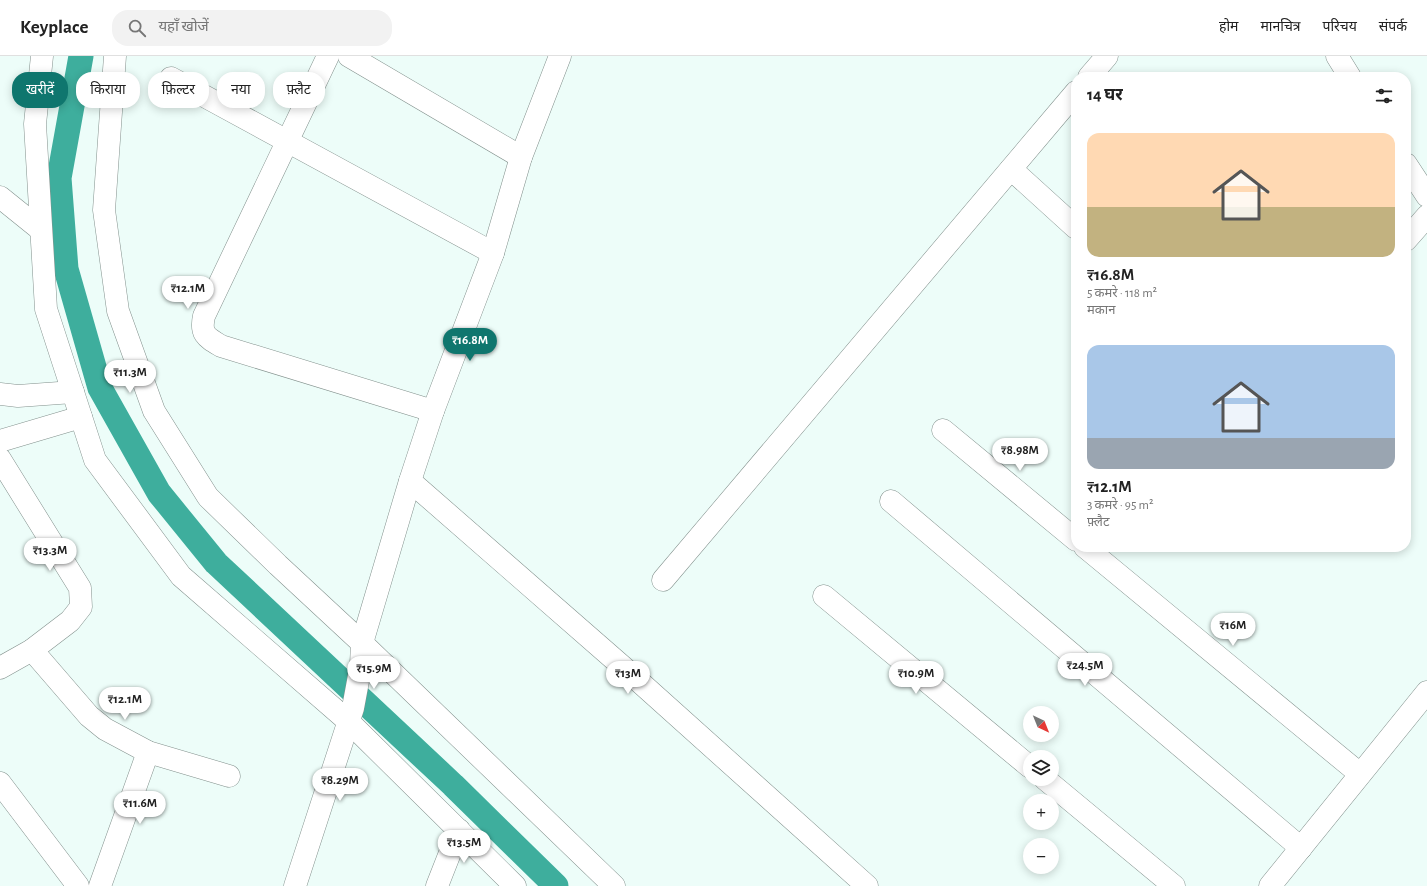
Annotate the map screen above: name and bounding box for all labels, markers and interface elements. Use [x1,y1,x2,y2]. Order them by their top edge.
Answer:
search box [112,10,392,46]
icon: search [126,17,148,39]
text: Keyplace [20,18,88,37]
text: यहाँ खोजें [158,19,209,34]
text: होम [1219,20,1238,34]
text: मानचित्र [1260,20,1301,34]
text: परिचय [1323,20,1357,34]
text: संपर्क [1379,20,1407,34]
chip: खरीदें [12,72,68,108]
chip: किराया [76,72,140,108]
chip: फ़िल्टर [148,72,209,108]
chip: नया [217,72,265,108]
chip: फ़्लैट [273,72,325,108]
icon: filters [1373,85,1395,107]
text: 14 घर [1087,86,1123,103]
icon: home [1205,159,1277,231]
text: ₹16.8M [1087,266,1134,283]
pin: ₹12.1M [155,276,221,310]
text: ₹12.1M [171,282,205,295]
text: 5 कमरे · 118 m² [1087,287,1157,300]
text: मकान [1087,304,1115,317]
pin: ₹16.8M [437,328,503,362]
text: ₹16.8M [452,334,488,347]
pin: ₹11.3M [97,360,163,394]
text: ₹11.3M [113,366,147,379]
icon: home [1205,371,1277,443]
pin: ₹8.98M [987,438,1053,472]
text: ₹8.98M [1001,444,1039,457]
text: ₹12.1M [1087,478,1132,495]
text: 3 कमरे · 95 m² [1087,499,1153,512]
text: फ़्लैट [1087,516,1110,529]
pin: ₹13.3M [17,538,83,572]
text: ₹13.3M [33,544,67,557]
pin: ₹16M [1209,613,1257,647]
text: ₹16M [1220,619,1246,632]
pin: ₹24.5M [1052,653,1118,687]
pin: ₹15.9M [341,656,407,690]
text: ₹24.5M [1066,659,1104,672]
pin: ₹13M [604,661,652,695]
pin: ₹10.9M [883,661,949,695]
text: ₹15.9M [356,662,392,675]
text: ₹13M [615,667,641,680]
text: ₹10.9M [898,667,934,680]
pin: ₹12.1M [92,687,158,721]
text: ₹12.1M [108,693,142,706]
north arrow [1023,706,1059,742]
map controls [1023,706,1059,874]
button: layers [1023,750,1059,786]
pin: ₹8.29M [307,768,373,802]
text: ₹8.29M [321,774,359,787]
pin: ₹11.6M [107,791,173,825]
button: + [1023,794,1059,830]
text: ₹11.6M [123,797,157,810]
pin: ₹13.5M [431,830,497,864]
text: ₹13.5M [447,836,481,849]
button: − [1023,838,1059,874]

